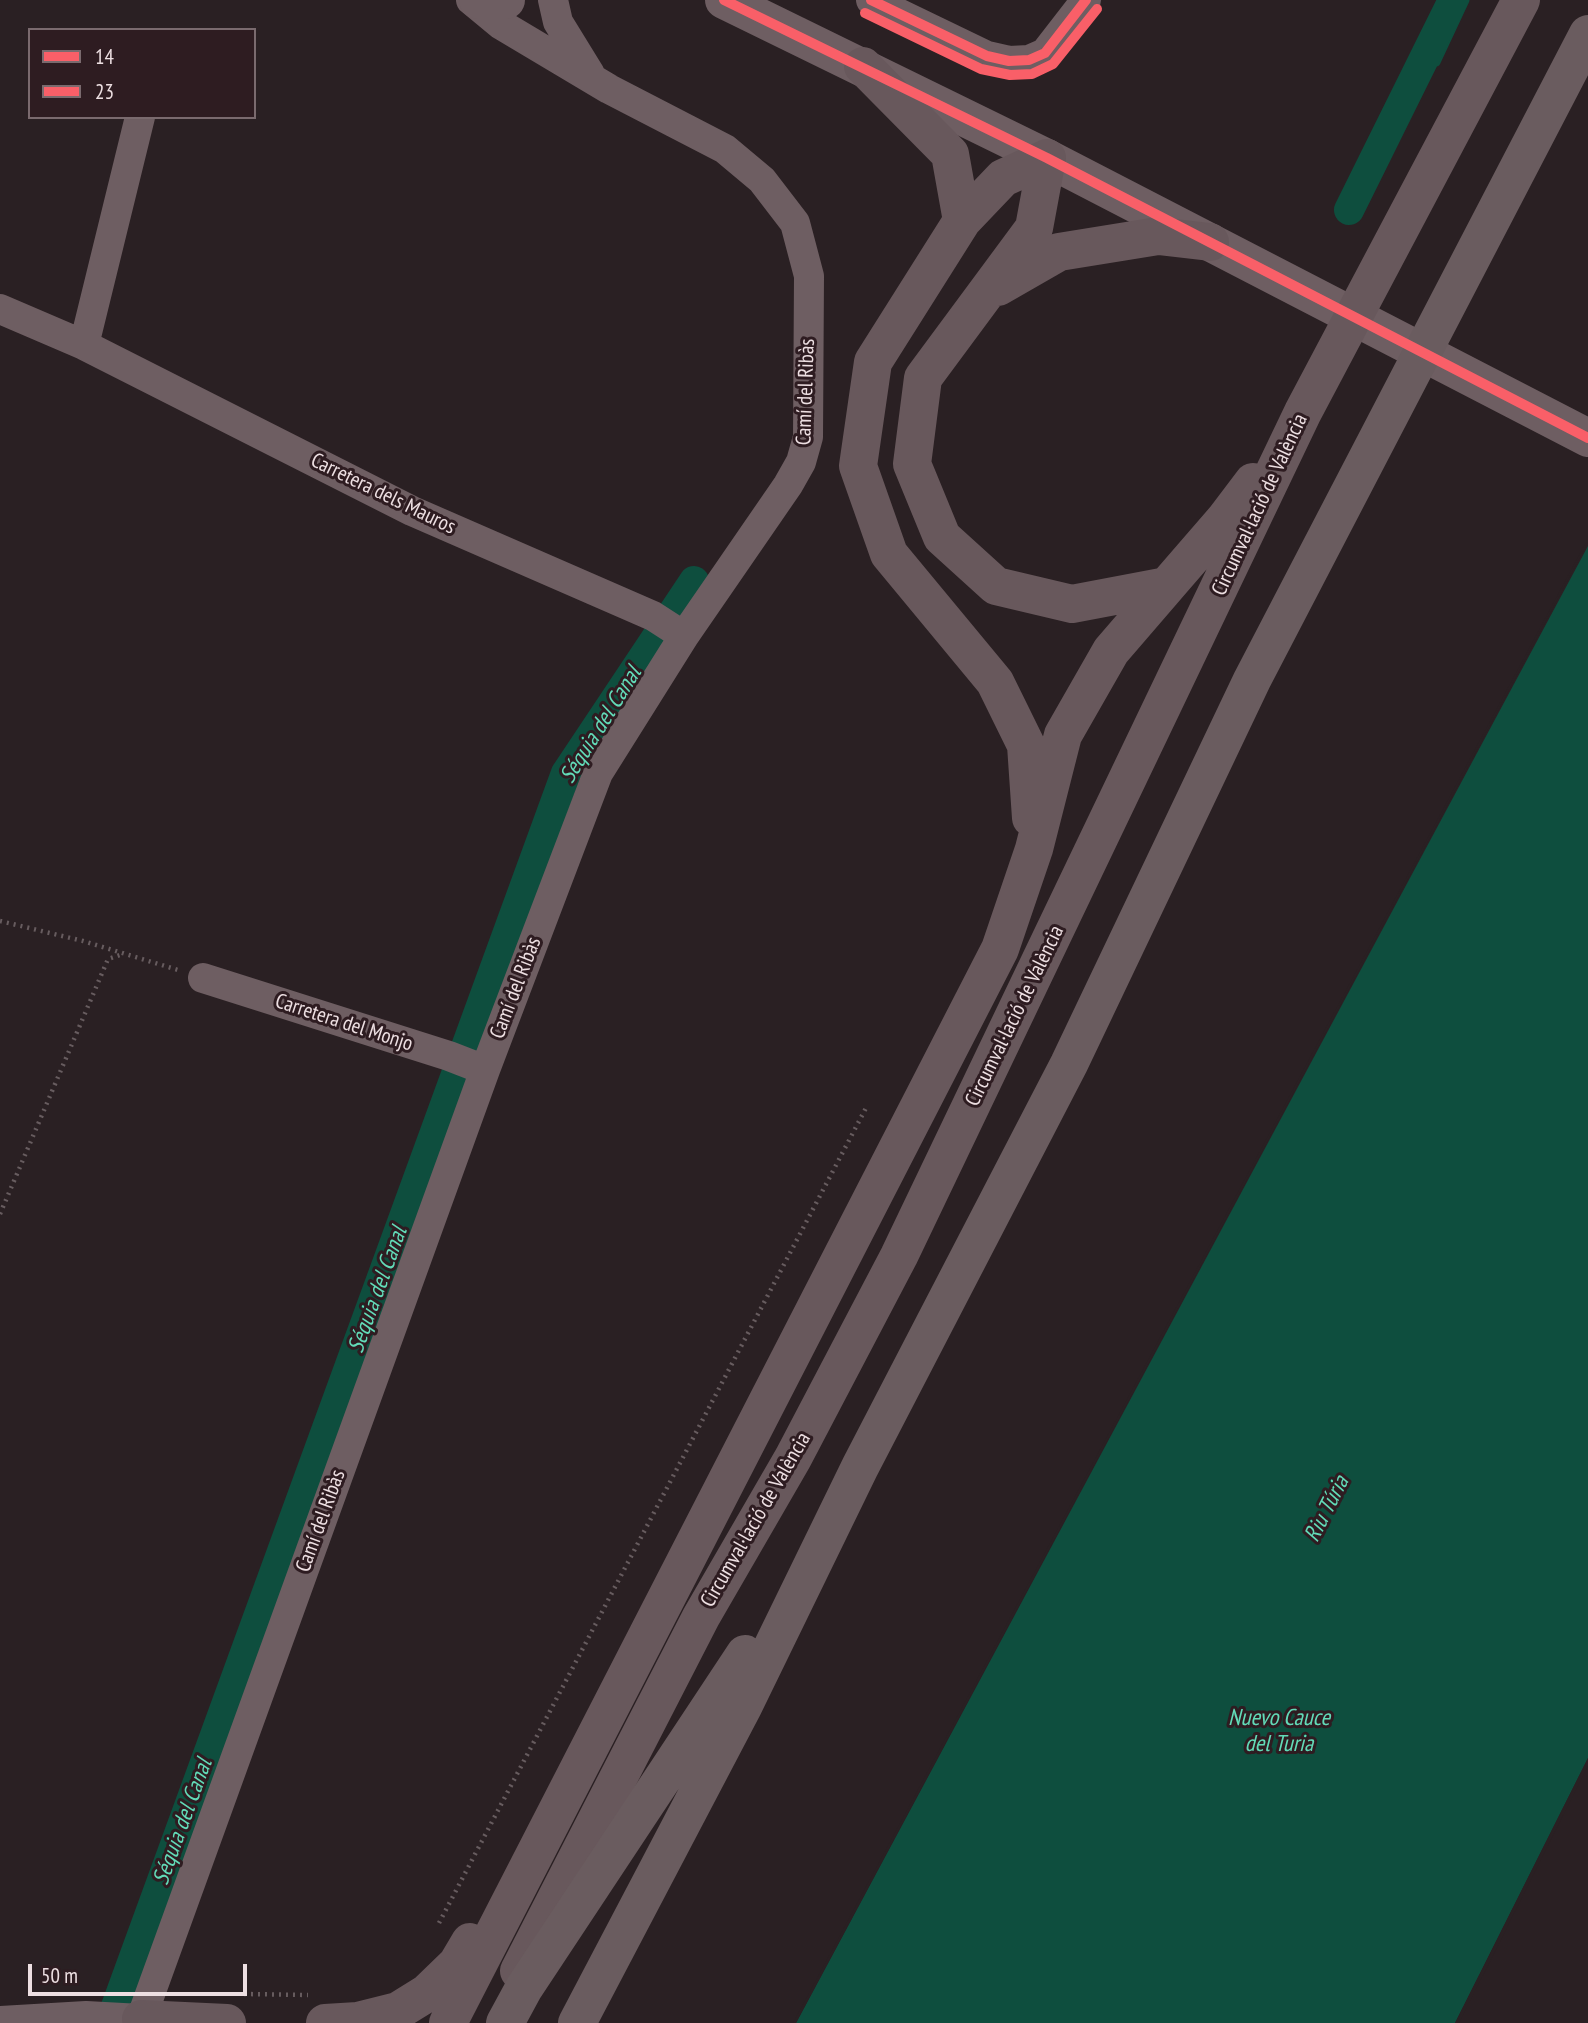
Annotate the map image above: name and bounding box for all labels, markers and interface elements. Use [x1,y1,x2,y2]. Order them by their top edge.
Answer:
legend [28,28,256,119]
text: 14 [95,43,114,70]
text: 23 [95,78,114,105]
street label: Camí del Ribàs [792,338,820,446]
street label: Circumval·lació de València [1207,410,1313,600]
street label: Carretera dels Mauros [307,448,459,540]
water label: Séquia del Canal [554,662,648,788]
street label: Circumval·lació de València [960,922,1070,1110]
street label: Camí del Ribàs [485,934,547,1042]
street label: Carretera del Monjo [272,989,416,1057]
water label: Séquia del Canal [342,1223,414,1357]
street label: Circumval·lació de València [696,1428,816,1612]
street label: Camí del Ribàs [291,1467,351,1575]
water label: Riu Túria [1299,1471,1355,1547]
water label: Nuevo Cauce del Turia [1228,1704,1330,1758]
water label: Séquia del Canal [147,1755,219,1889]
scale bar [32,1950,250,1994]
text: 50 m [41,1962,78,1989]

